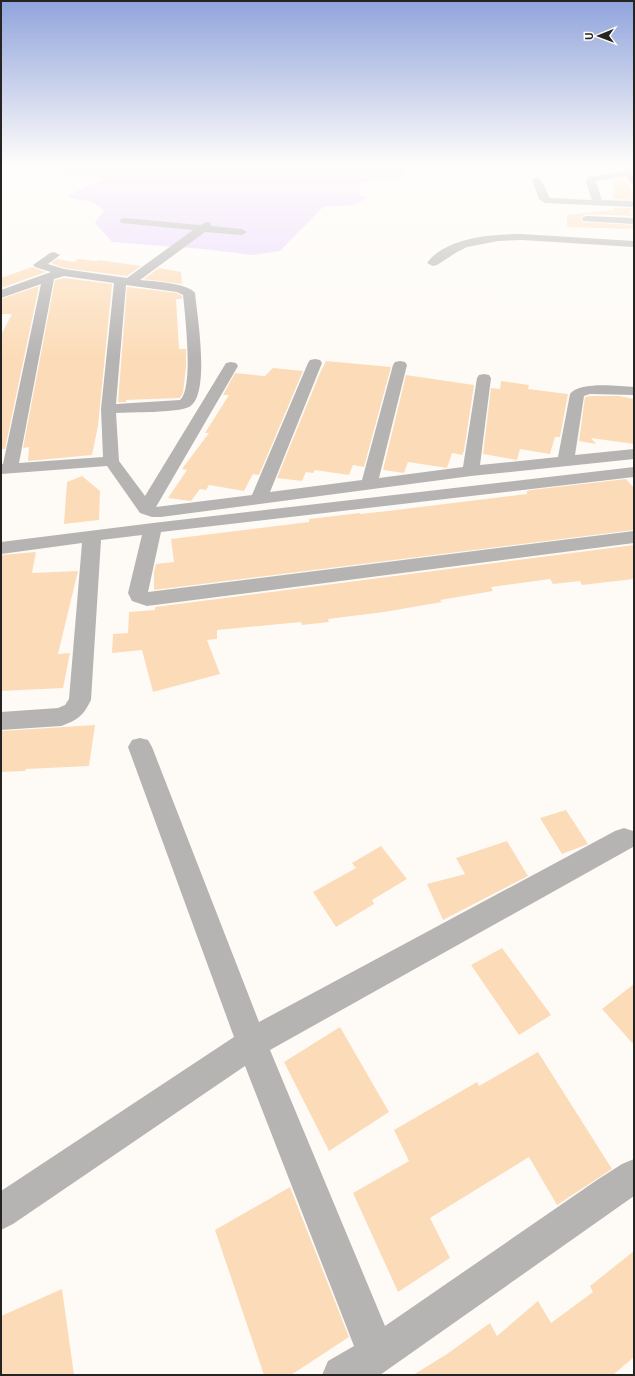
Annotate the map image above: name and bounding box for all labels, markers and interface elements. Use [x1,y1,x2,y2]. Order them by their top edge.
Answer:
north arrow [579,16,619,56]
text: U [583,32,596,40]

